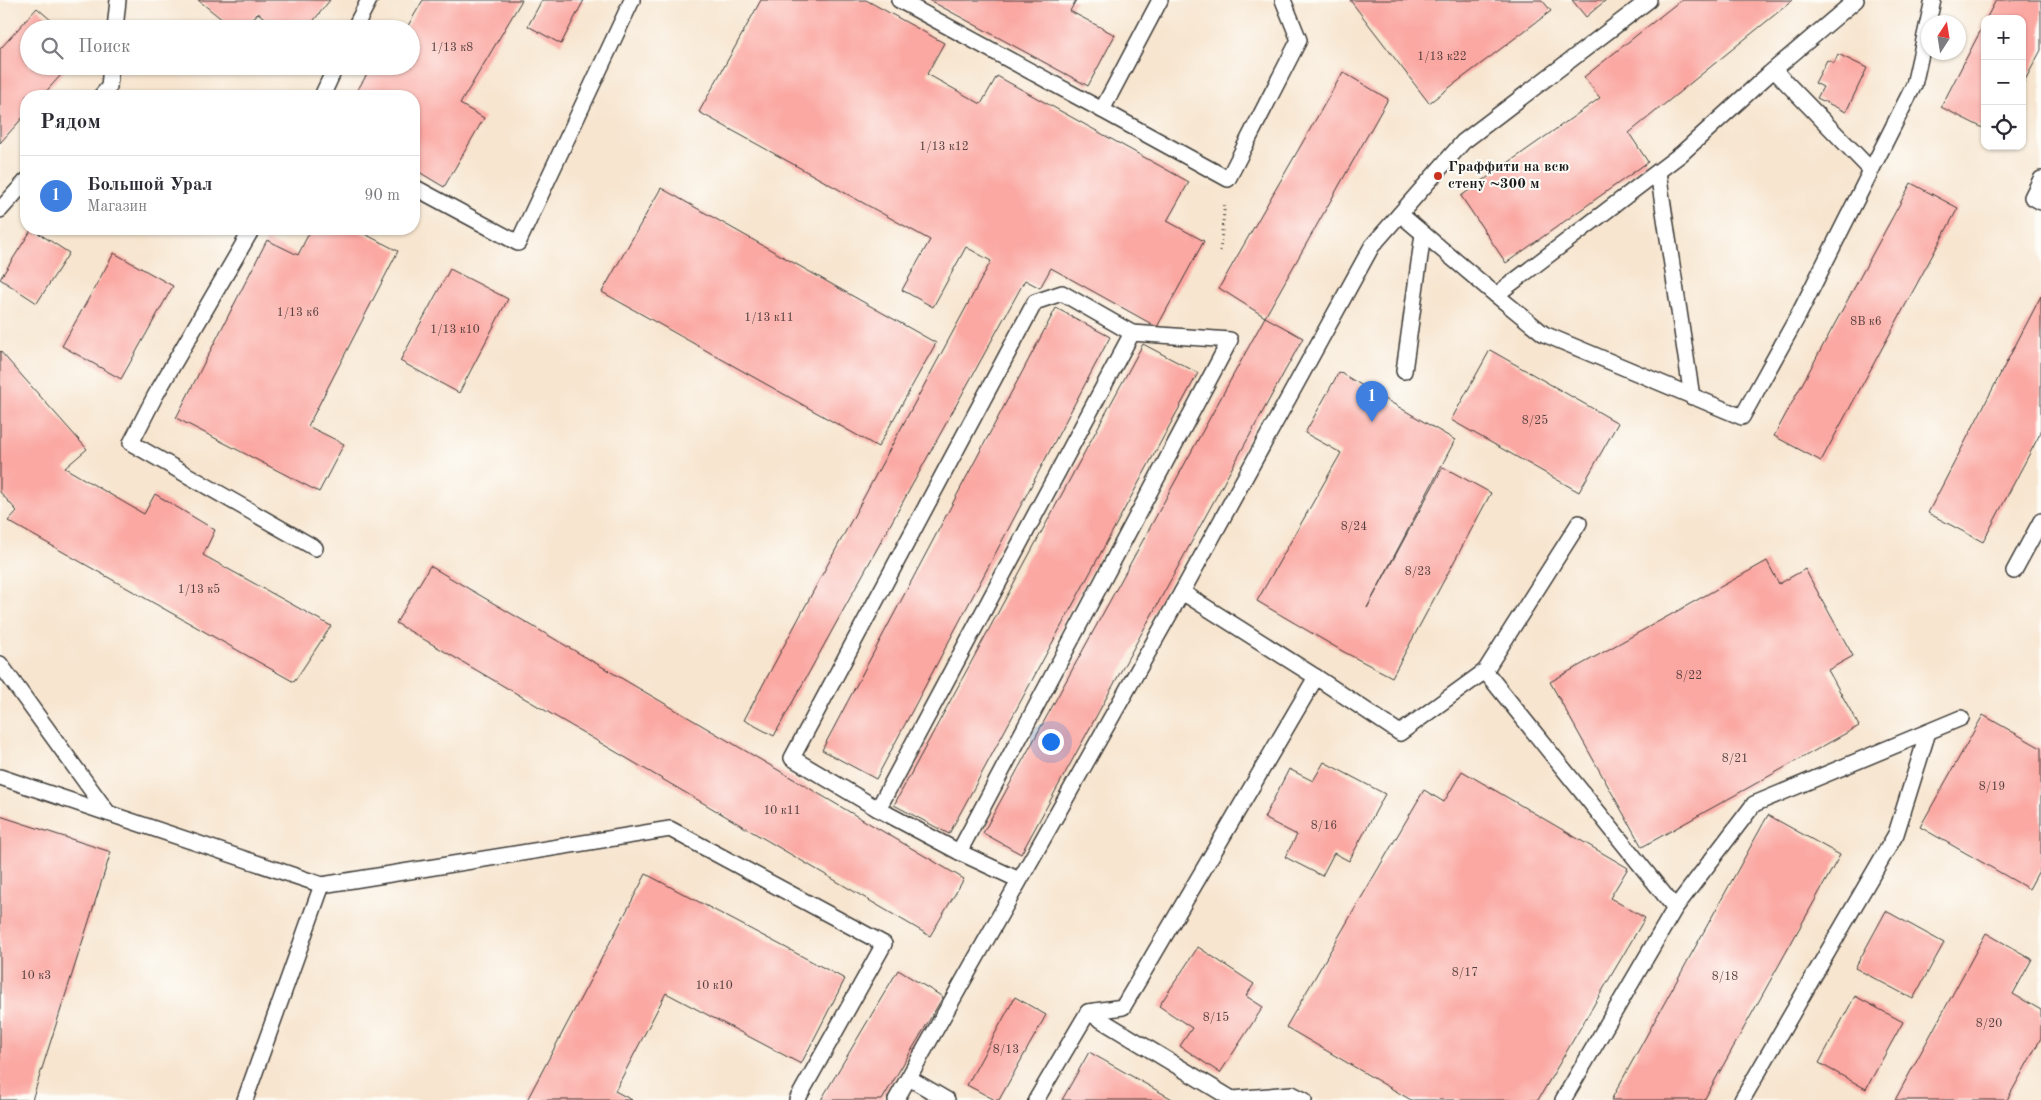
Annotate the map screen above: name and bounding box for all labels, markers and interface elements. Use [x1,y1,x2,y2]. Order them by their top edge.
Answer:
north arrow [1921,15,1966,60]
map controls [1981,15,2026,150]
button: + [1981,15,2026,60]
search box [20,20,420,75]
icon: search [38,34,66,62]
text: Поиск [78,38,130,57]
house number: 1/13 к8 [431,42,473,54]
house number: 1/13 к22 [1417,51,1467,63]
button: − [1981,60,2026,105]
button: locate [1981,105,2026,150]
text: Рядом [40,112,101,133]
house number: 1/13 к12 [919,141,969,153]
place label: Граффити на всю стену ~300 м [1448,160,1569,192]
marker: Граффити на всю стену ~300 м [1432,170,1444,182]
text: Большой Урал [87,176,213,195]
text: 1 [51,188,61,204]
text: 90 m [364,188,400,204]
text: Магазин [87,199,147,215]
house number: 1/13 к6 [277,307,319,319]
house number: 1/13 к11 [744,312,794,324]
house number: 8В к6 [1850,316,1882,328]
house number: 1/13 к10 [430,324,480,336]
pin: 1 [1356,381,1388,422]
house number: 8/25 [1522,414,1548,427]
house number: 8/24 [1341,521,1367,533]
house number: 8/23 [1405,566,1431,578]
house number: 1/13 к5 [178,583,220,596]
house number: 8/22 [1676,670,1702,682]
your location [1038,729,1064,755]
house number: 8/21 [1722,753,1748,765]
house number: 8/19 [1979,781,2005,793]
house number: 10 к11 [763,805,801,817]
house number: 8/16 [1311,820,1337,832]
house number: 8/17 [1452,967,1478,979]
house number: 10 к3 [21,970,51,982]
house number: 8/18 [1712,971,1738,983]
house number: 10 к10 [695,980,733,992]
house number: 8/15 [1203,1011,1229,1024]
house number: 8/20 [1976,1018,2002,1030]
house number: 8/13 [993,1044,1019,1056]

